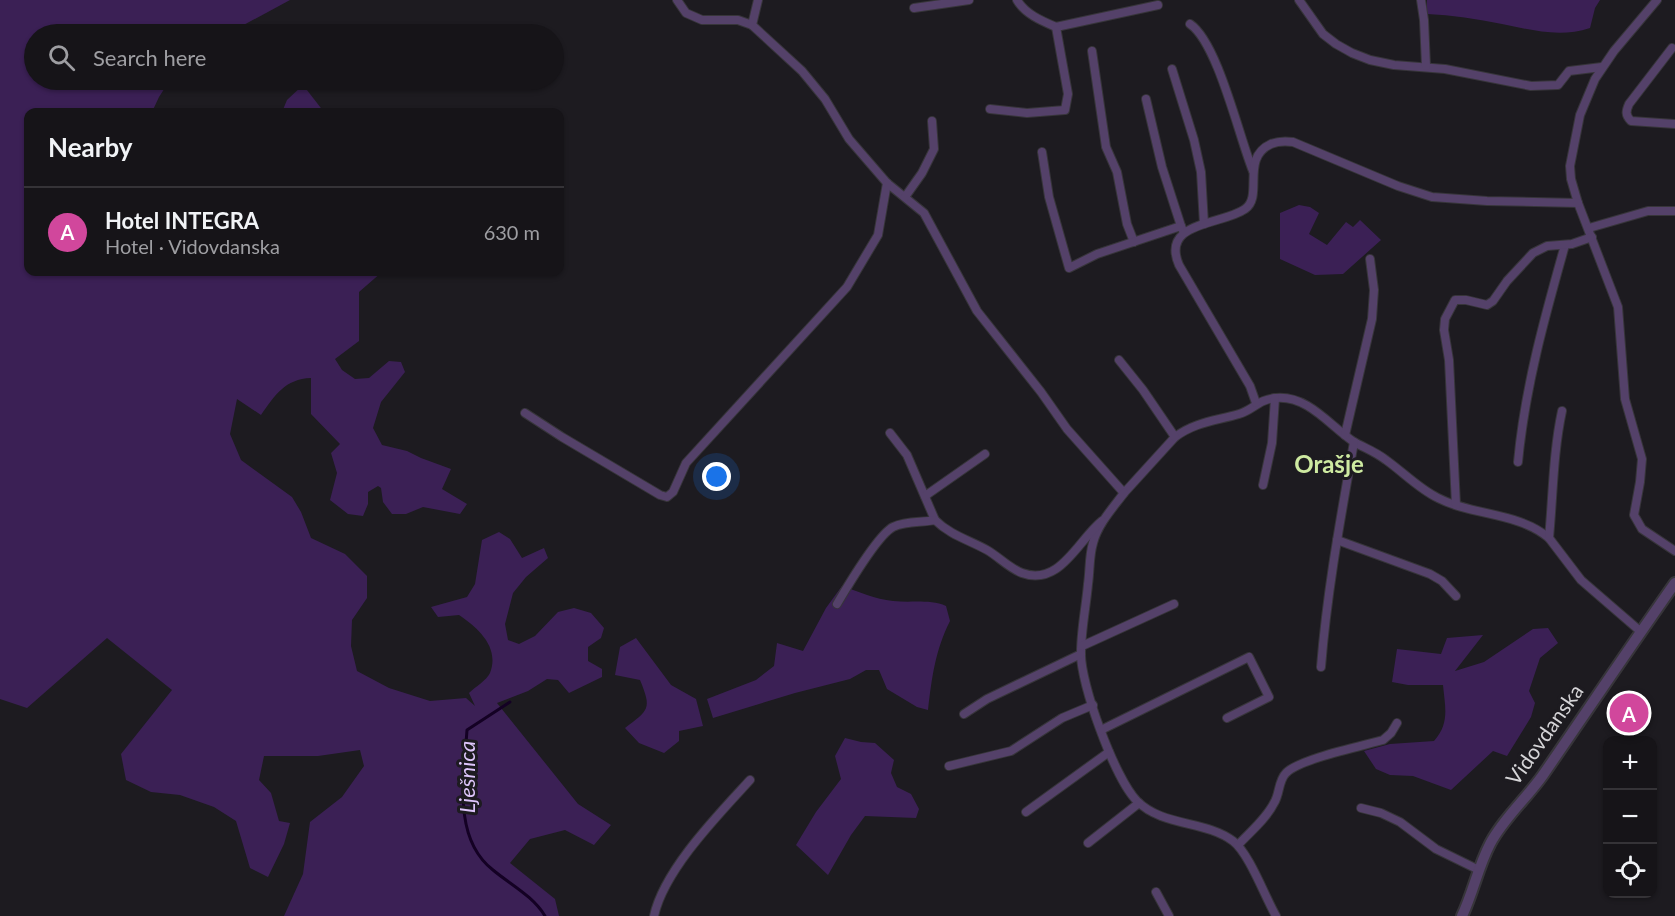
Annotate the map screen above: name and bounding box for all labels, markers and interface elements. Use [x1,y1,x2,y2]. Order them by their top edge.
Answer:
search box [24,24,564,90]
icon: search [45,41,78,74]
text: Search here [93,44,206,71]
text: Nearby [48,131,133,163]
text: Hotel INTEGRA [105,207,259,234]
text: A [61,220,74,244]
text: 630 m [484,220,540,244]
text: Hotel · Vidovdanska [105,234,280,258]
district label: Orašje [1294,449,1364,478]
your location [702,462,731,491]
street label: Vidovdanska [1500,679,1588,789]
pin: A [1610,690,1648,736]
map controls [1603,736,1657,898]
button: + [1603,736,1657,790]
water label: Lješnica [453,741,480,813]
button: − [1603,790,1657,844]
button: locate [1603,844,1657,898]

